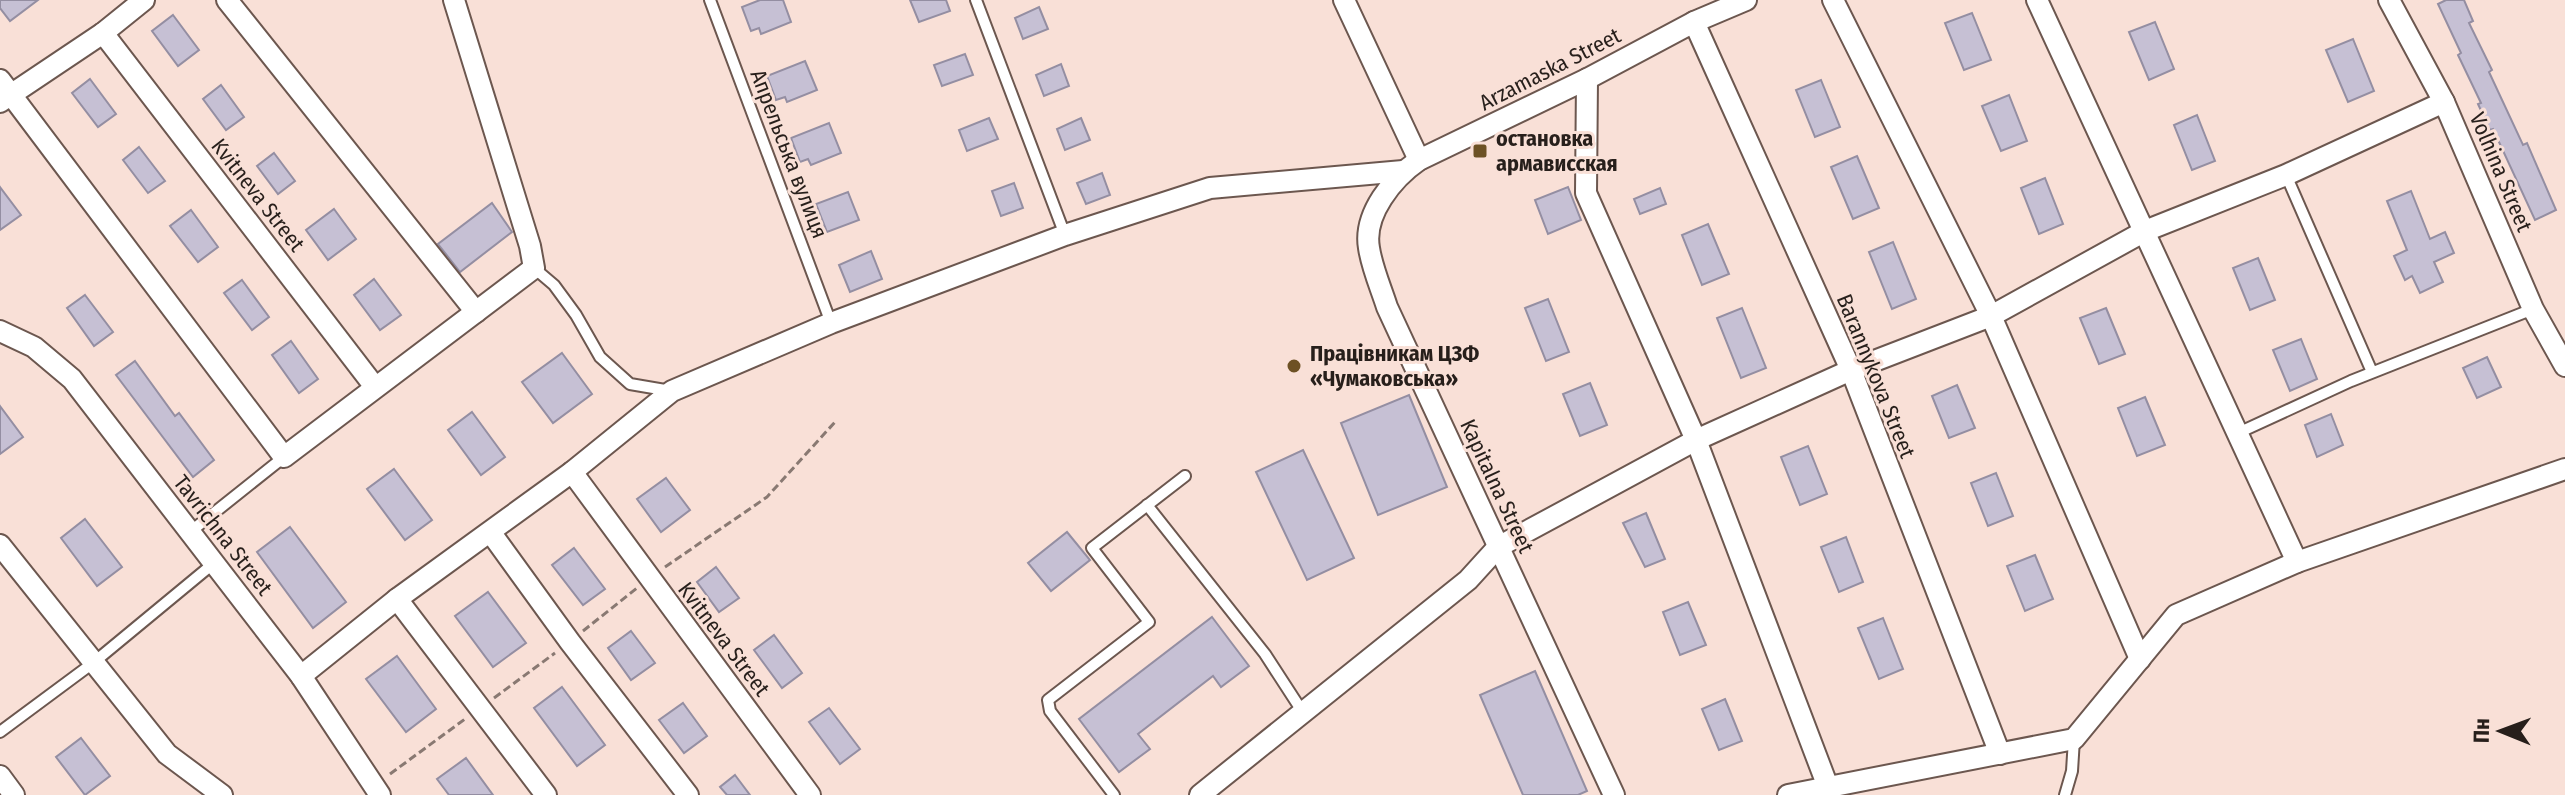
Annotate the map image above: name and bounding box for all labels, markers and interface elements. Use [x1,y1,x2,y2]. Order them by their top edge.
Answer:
street label: Arzamaska Street [1475,21,1626,116]
street label: Апрельська вулиця [744,66,834,242]
street label: Volhina Street [2464,108,2539,236]
place label: остановка армависская [1496,125,1618,177]
street label: Kvitneva Street [206,133,311,257]
marker: остановка армависская [1471,142,1489,160]
street label: Barannykova Street [1831,290,1922,463]
place label: Працівникам ЦЗФ «Чумаковська» [1310,340,1479,392]
marker: Працівникам ЦЗФ «Чумаковська» [1285,357,1303,375]
street label: Kapitalna Street [1454,415,1540,558]
street label: Tavrichna Street [168,469,279,601]
street label: Kvitneva Street [672,577,776,702]
north arrow [2461,691,2541,771]
text: Пн [2468,718,2495,743]

